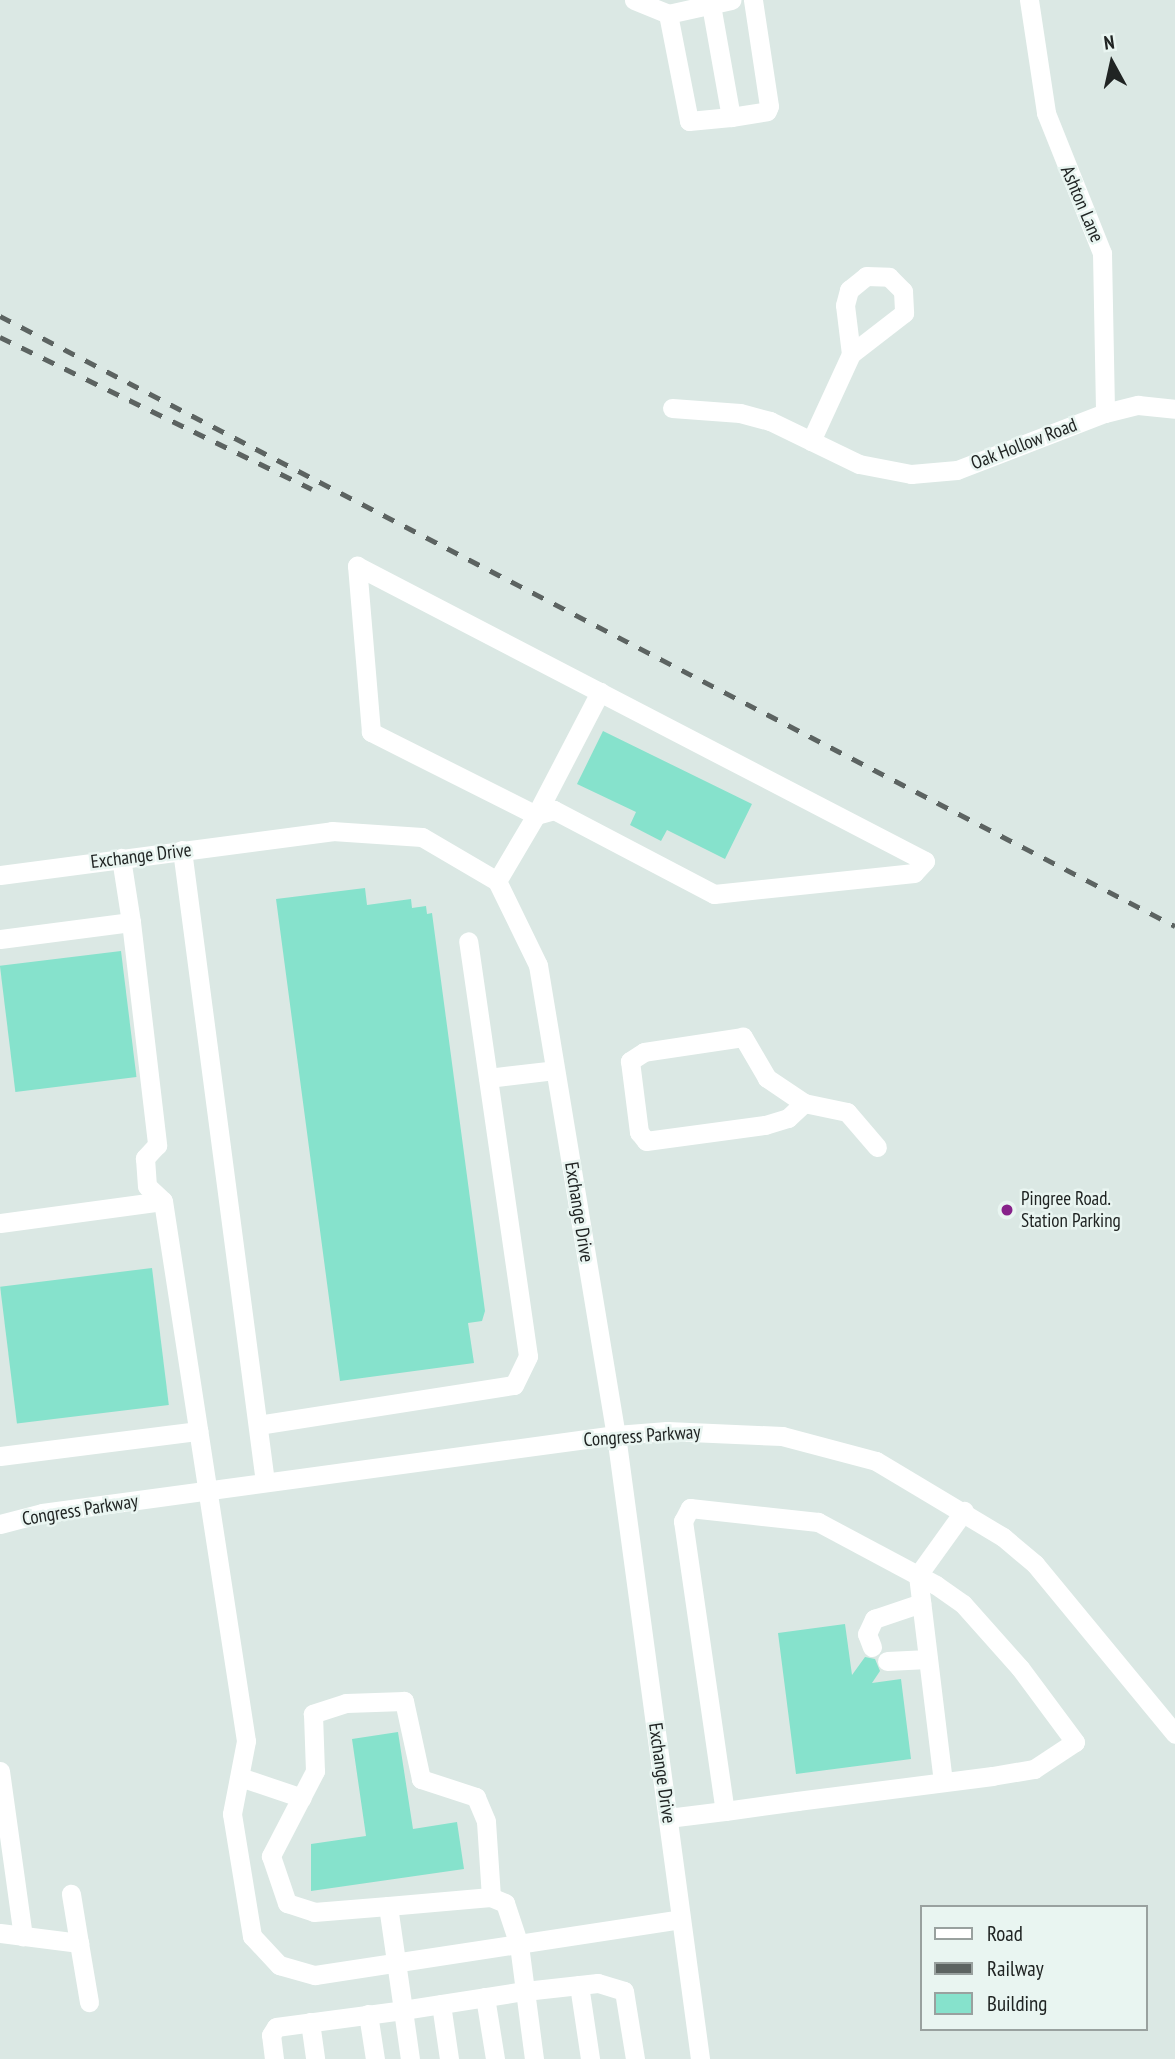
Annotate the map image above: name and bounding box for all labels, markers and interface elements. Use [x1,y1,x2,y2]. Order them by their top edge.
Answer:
north arrow [1077,28,1147,98]
text: N [1102,30,1116,55]
street label: Ashton Lane [1056,162,1108,246]
street label: Oak Hollow Road [967,413,1081,475]
street label: Exchange Drive [89,839,193,873]
street label: Exchange Drive [560,1160,598,1264]
place label: Pingree Road. Station Parking [1021,1188,1121,1232]
marker: Pingree Road. Station Parking [999,1202,1015,1218]
street label: Congress Parkway [583,1421,701,1451]
street label: Congress Parkway [20,1490,140,1530]
street label: Exchange Drive [644,1721,680,1825]
legend [920,1905,1147,2031]
text: Road [987,1920,1023,1947]
text: Railway [987,1955,1044,1982]
text: Building [987,1990,1047,2017]

